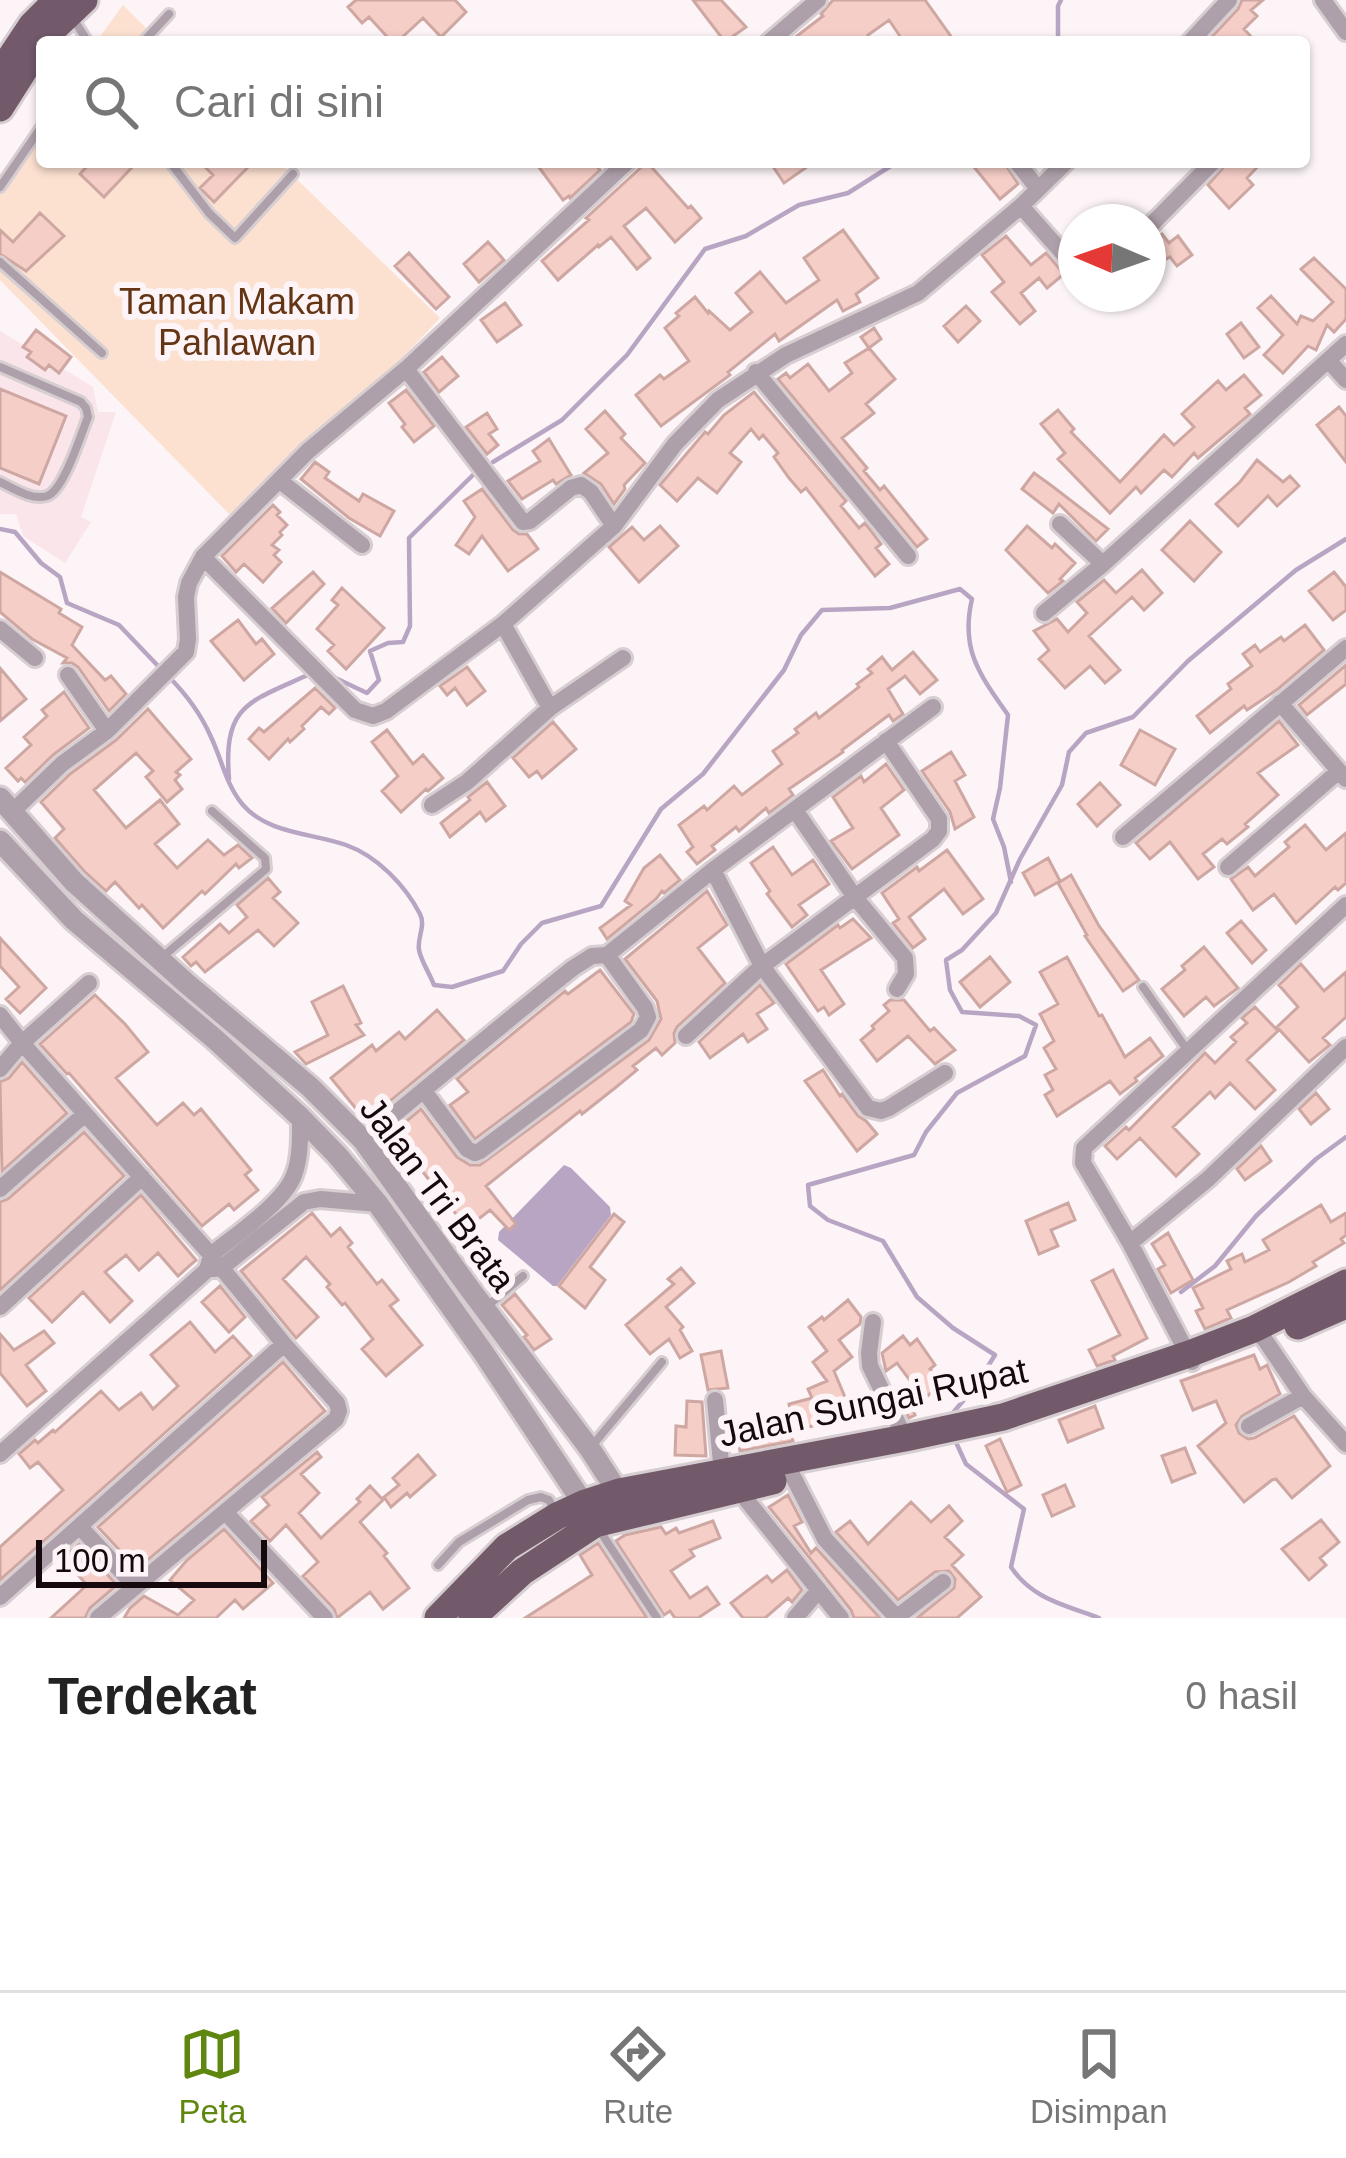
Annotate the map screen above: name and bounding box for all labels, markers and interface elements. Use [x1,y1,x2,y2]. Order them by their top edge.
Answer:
search box [36,36,1310,168]
icon: search [78,69,144,135]
text: Cari di sini [174,76,384,127]
north arrow [1058,204,1166,312]
park label: Taman Makam Pahlawan [119,281,355,363]
street label: Jalan Tri Brata [352,1089,525,1300]
street label: Jalan Sungai Rupat [715,1349,1031,1455]
scale bar [36,1534,267,1587]
text: 100 m [54,1542,146,1579]
text: Terdekat [48,1668,257,1725]
text: 0 hasil [1185,1674,1298,1717]
tab: Peta [178,2021,246,2131]
tab: Rute [603,2021,673,2131]
tab: Disimpan [1030,2021,1168,2131]

